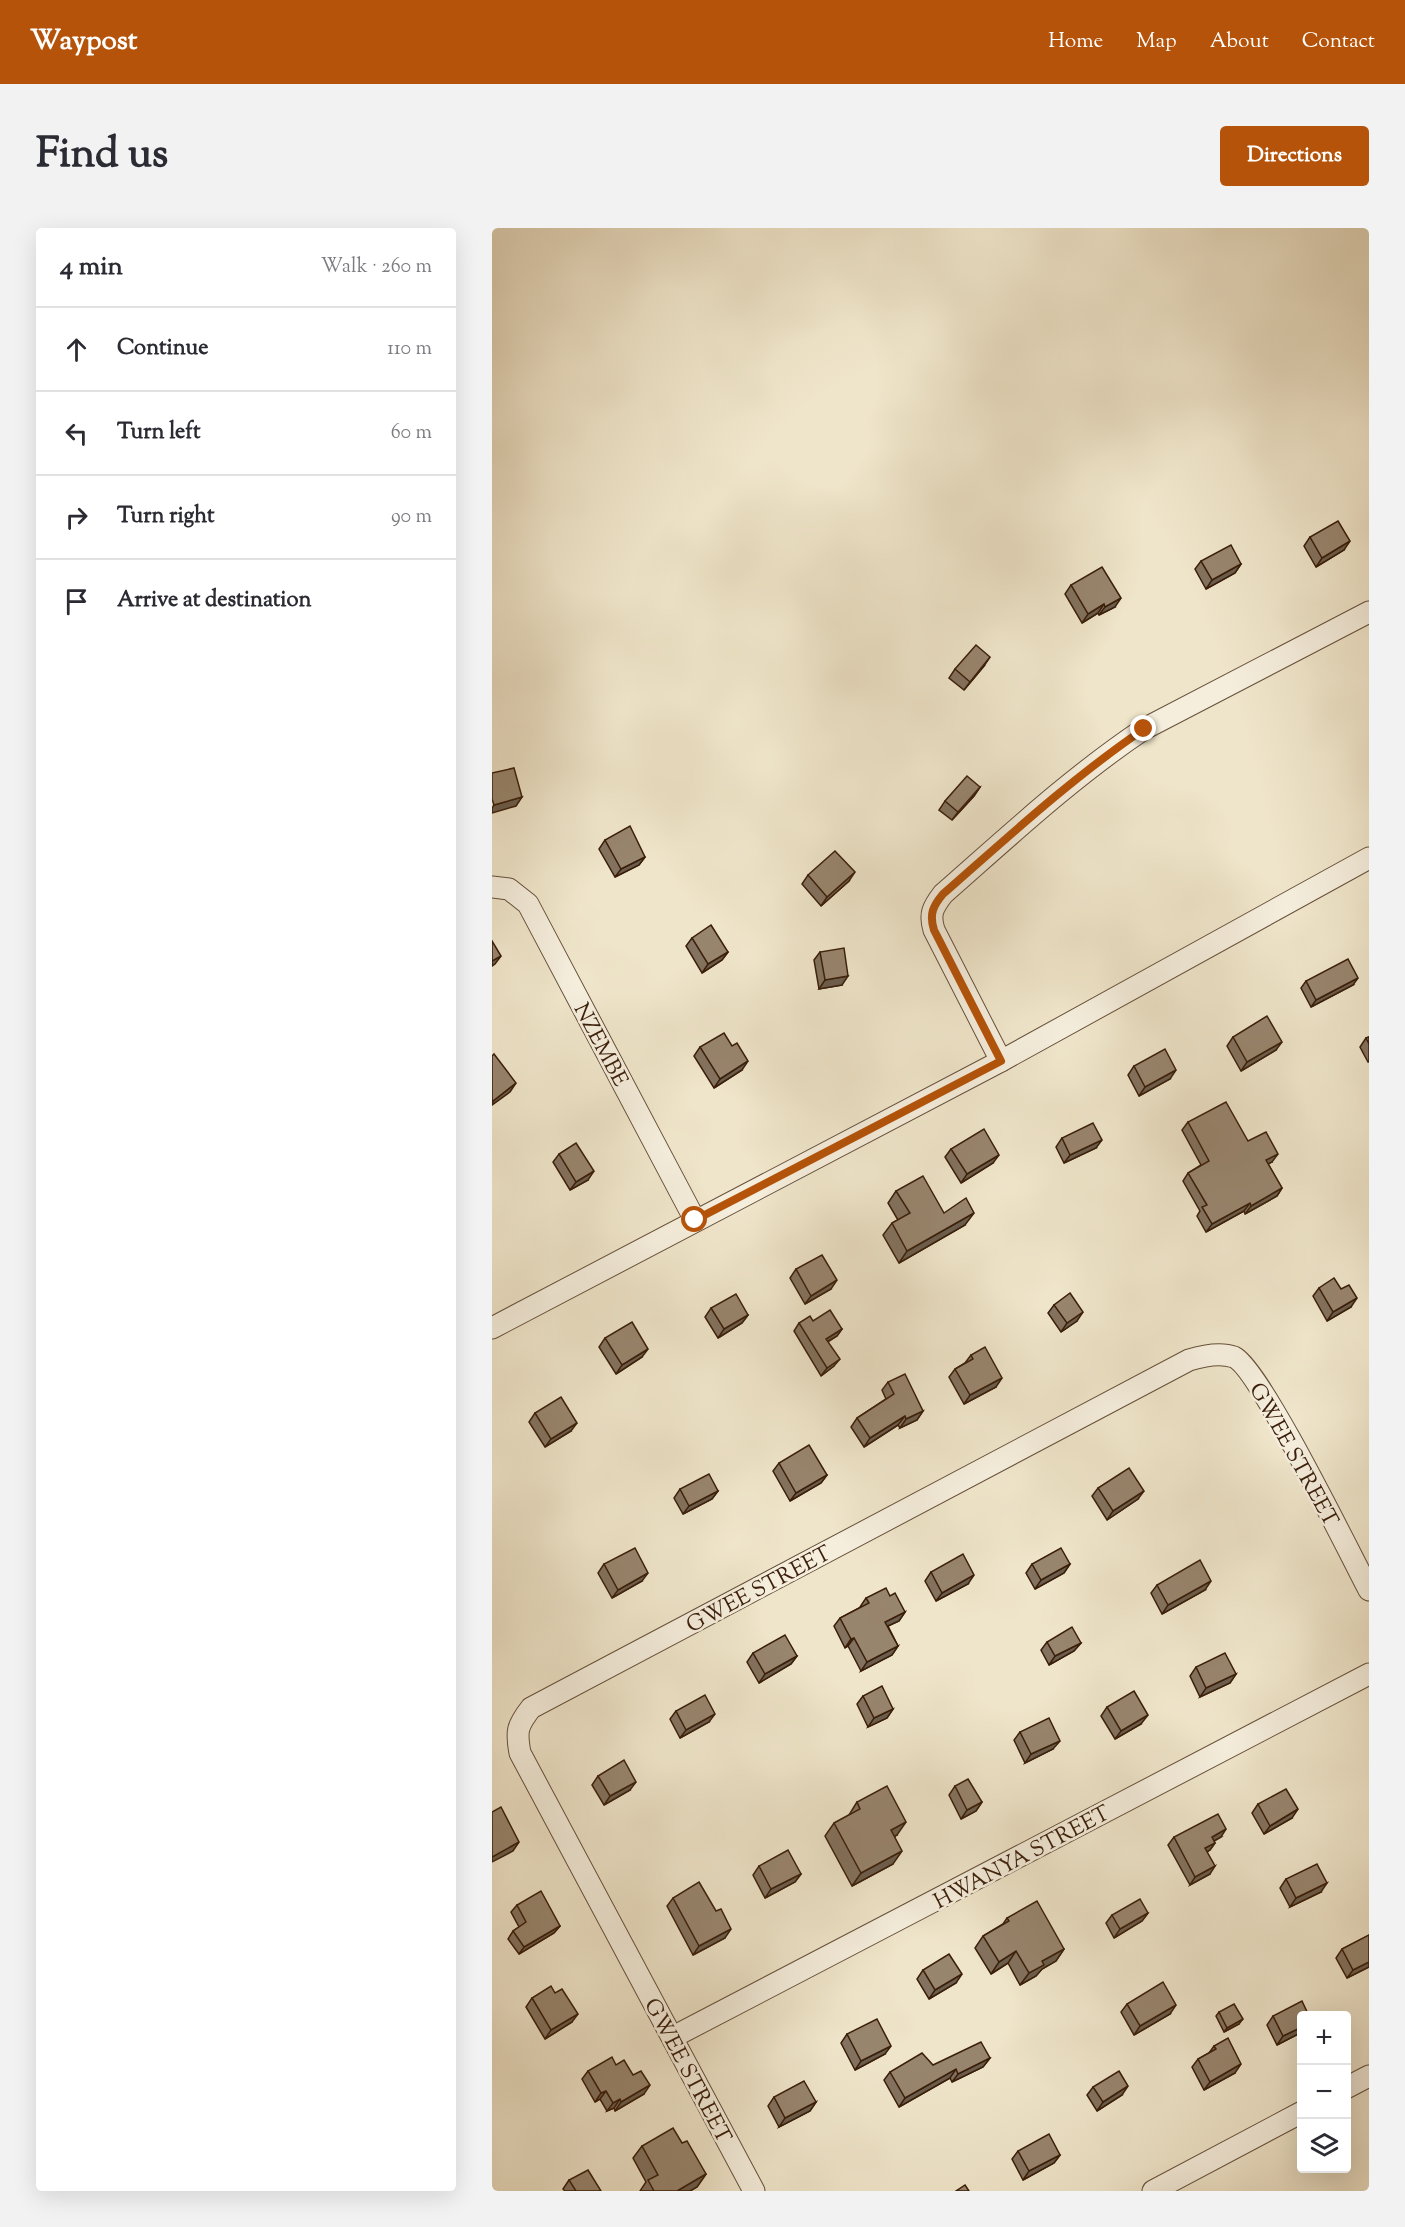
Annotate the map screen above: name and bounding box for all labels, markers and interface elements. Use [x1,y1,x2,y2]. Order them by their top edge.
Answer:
text: Waypost [30,22,137,62]
text: Home [1048,27,1103,57]
text: Map [1136,27,1177,57]
text: About [1210,27,1269,57]
text: Contact [1302,27,1375,57]
text: Find us [36,126,168,186]
button: Directions [1220,126,1369,186]
text: 4 min [60,249,123,286]
text: Walk · 260 m [321,253,432,282]
icon: ahead [60,333,93,366]
text: Continue [117,333,208,365]
text: 110 m [387,335,432,364]
icon: left [60,417,93,450]
text: Turn left [117,417,200,449]
text: 60 m [391,419,432,448]
icon: right [60,501,93,534]
text: Turn right [117,501,214,533]
text: 90 m [391,503,432,532]
icon: arrive [60,585,93,618]
text: Arrive at destination [117,585,312,617]
route end [1130,715,1156,741]
street label: NZEMBE [564,998,635,1093]
route start [681,1206,707,1232]
street label: GWEE STREET [1240,1378,1345,1534]
street label: GWEE STREET [681,1539,838,1642]
street label: HWANYA STREET [929,1798,1117,1919]
street label: GWEE STREET [635,1993,738,2150]
map controls [1297,2011,1351,2173]
button: + [1297,2011,1351,2065]
button: − [1297,2065,1351,2119]
button: layers [1297,2119,1351,2173]

